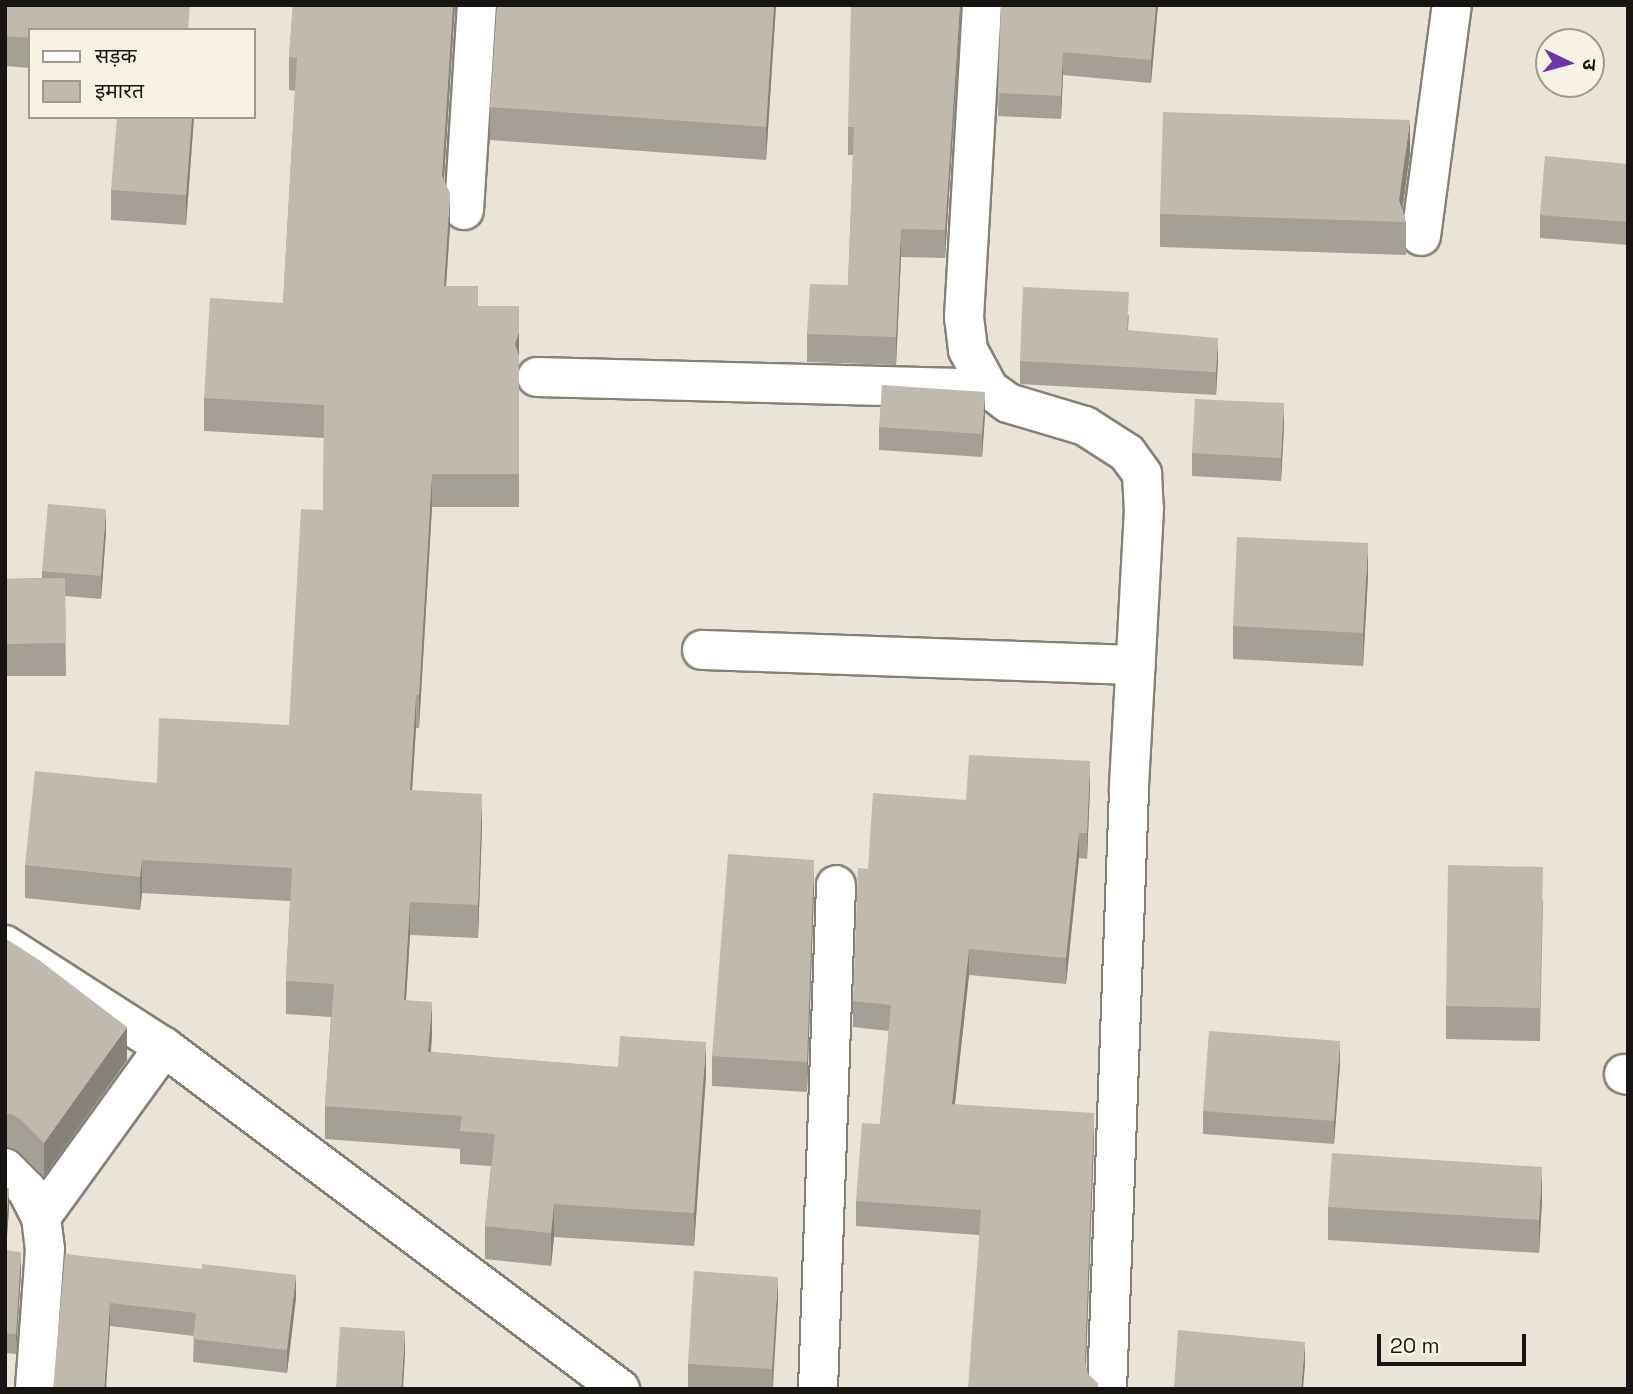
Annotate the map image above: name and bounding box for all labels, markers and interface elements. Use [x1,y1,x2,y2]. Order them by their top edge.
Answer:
legend [28,28,256,119]
north arrow [1535,28,1605,98]
text: सड़क [95,42,137,69]
text: उ [1576,58,1602,71]
text: इमारत [95,77,144,104]
scale bar [1381,1320,1530,1364]
text: 20 m [1390,1332,1440,1359]

